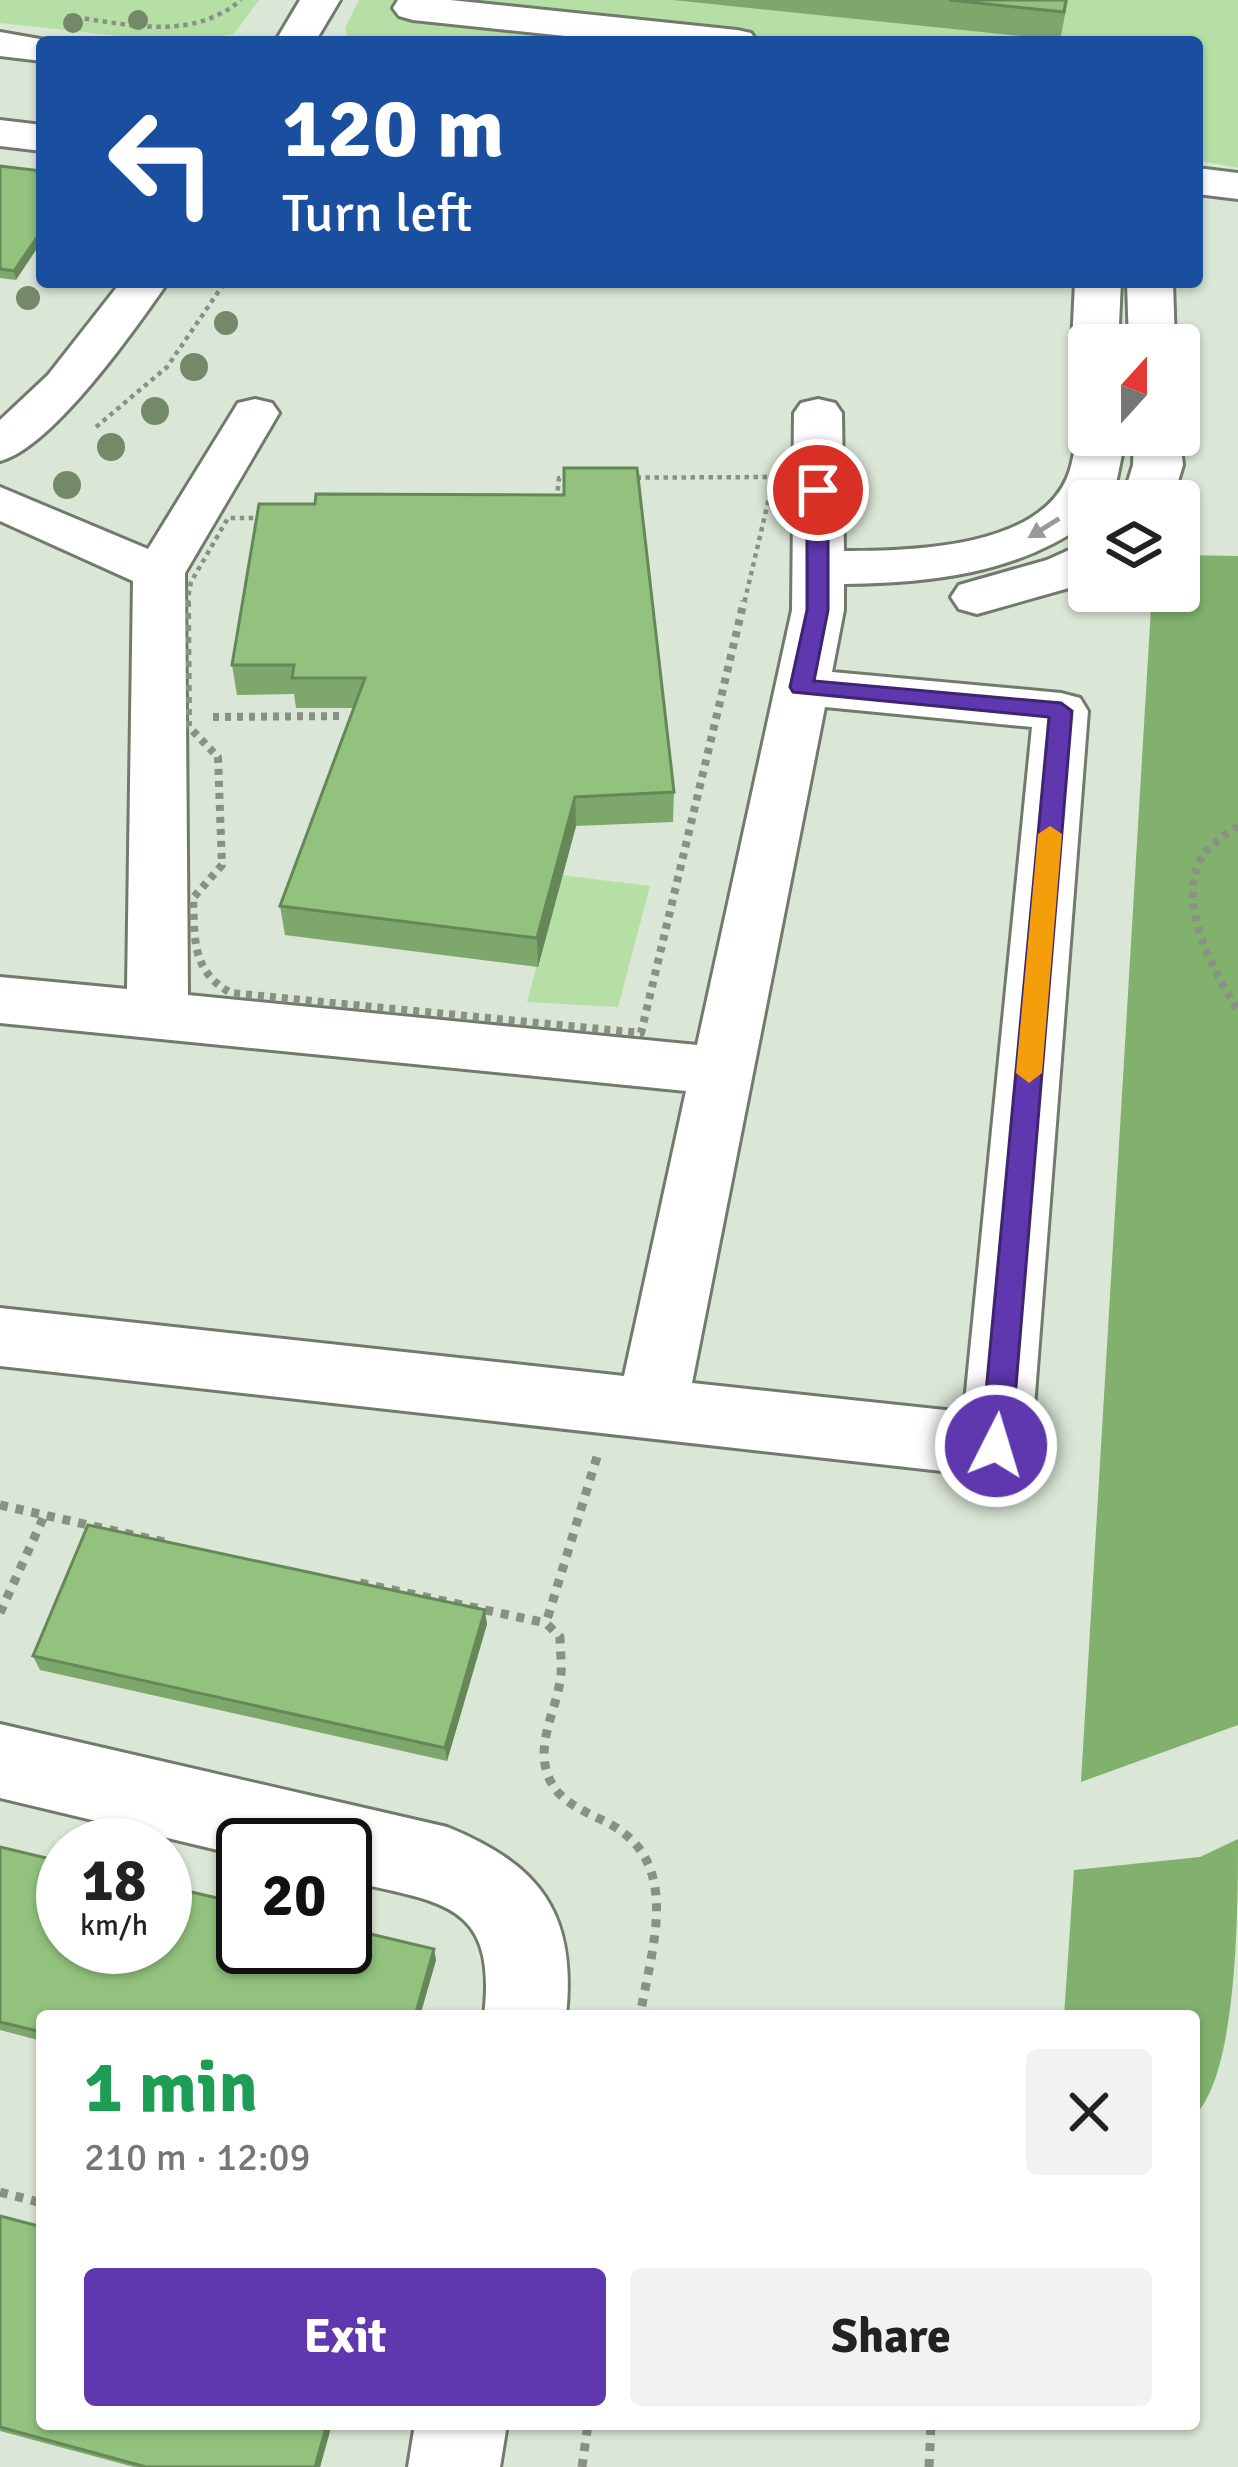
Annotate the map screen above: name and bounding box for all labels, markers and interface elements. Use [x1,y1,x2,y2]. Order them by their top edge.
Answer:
text: 120 m [282,77,504,181]
icon: left [84,84,240,240]
text: Turn left [282,180,472,247]
north arrow [1068,324,1200,456]
map controls [1068,324,1200,612]
pin [767,439,869,541]
icon: arrive [785,457,851,523]
button: layers [1068,480,1200,612]
one-way arrow [1027,517,1061,538]
position arrow [933,1383,1059,1509]
speed limit sign: 20 [216,1818,372,1974]
text: 18 [82,1844,146,1918]
text: km/h [80,1907,148,1944]
text: 1 min [84,2043,258,2132]
button: close [1026,2049,1152,2175]
text: 210 m · 12:09 [84,2133,311,2181]
button: Exit [84,2268,606,2406]
button: Share [630,2268,1152,2406]

